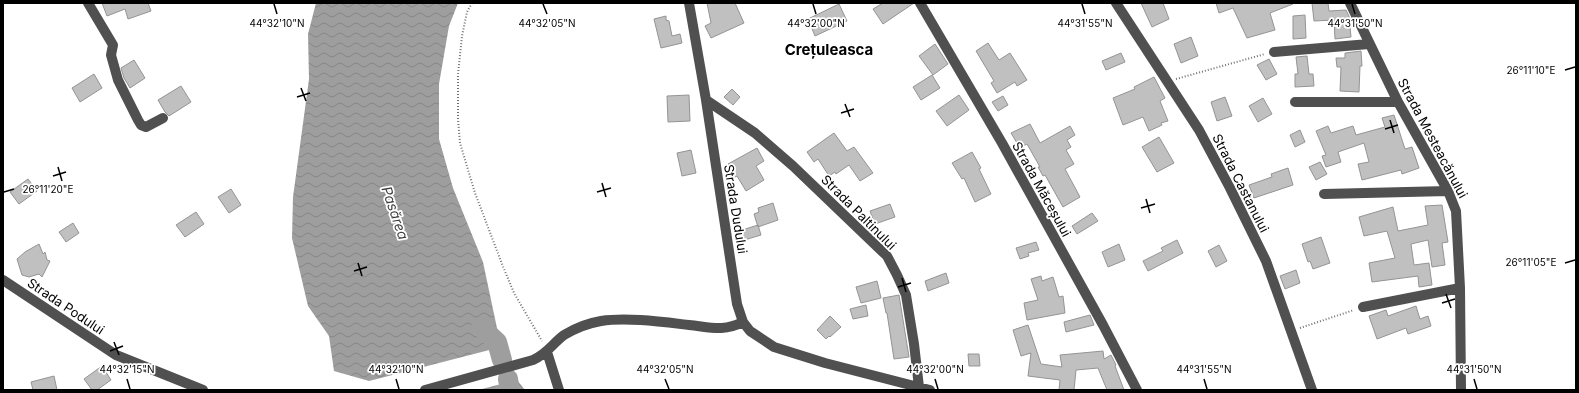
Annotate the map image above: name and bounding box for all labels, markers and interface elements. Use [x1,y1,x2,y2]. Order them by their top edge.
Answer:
text: 44°32'10"N [249,17,305,29]
text: 44°32'05"N [518,17,576,29]
text: 44°32'00"N [787,17,845,29]
text: 44°31'55"N [1058,17,1112,29]
text: 44°31'50"N [1327,17,1383,29]
district label: Crețuleasca [785,40,873,59]
text: 26°11'10"E [1506,64,1556,76]
street label: Strada Mesteacănului [1395,75,1471,201]
street label: Strada Castanului [1209,131,1273,235]
street label: Strada Măceșului [1009,139,1075,239]
street label: Strada Dudului [721,163,751,255]
street label: Strada Paltinului [818,171,900,253]
text: 26°11'20"E [22,183,74,195]
water label: Pasărea [378,184,413,242]
text: 26°11'05"E [1505,256,1557,268]
street label: Strada Podului [24,274,108,338]
text: 44°32'15"N [100,363,154,375]
text: 44°32'10"N [368,363,424,375]
text: 44°32'05"N [636,363,694,375]
text: 44°32'00"N [906,363,964,375]
text: 44°31'55"N [1177,363,1231,375]
text: 44°31'50"N [1446,363,1502,375]

